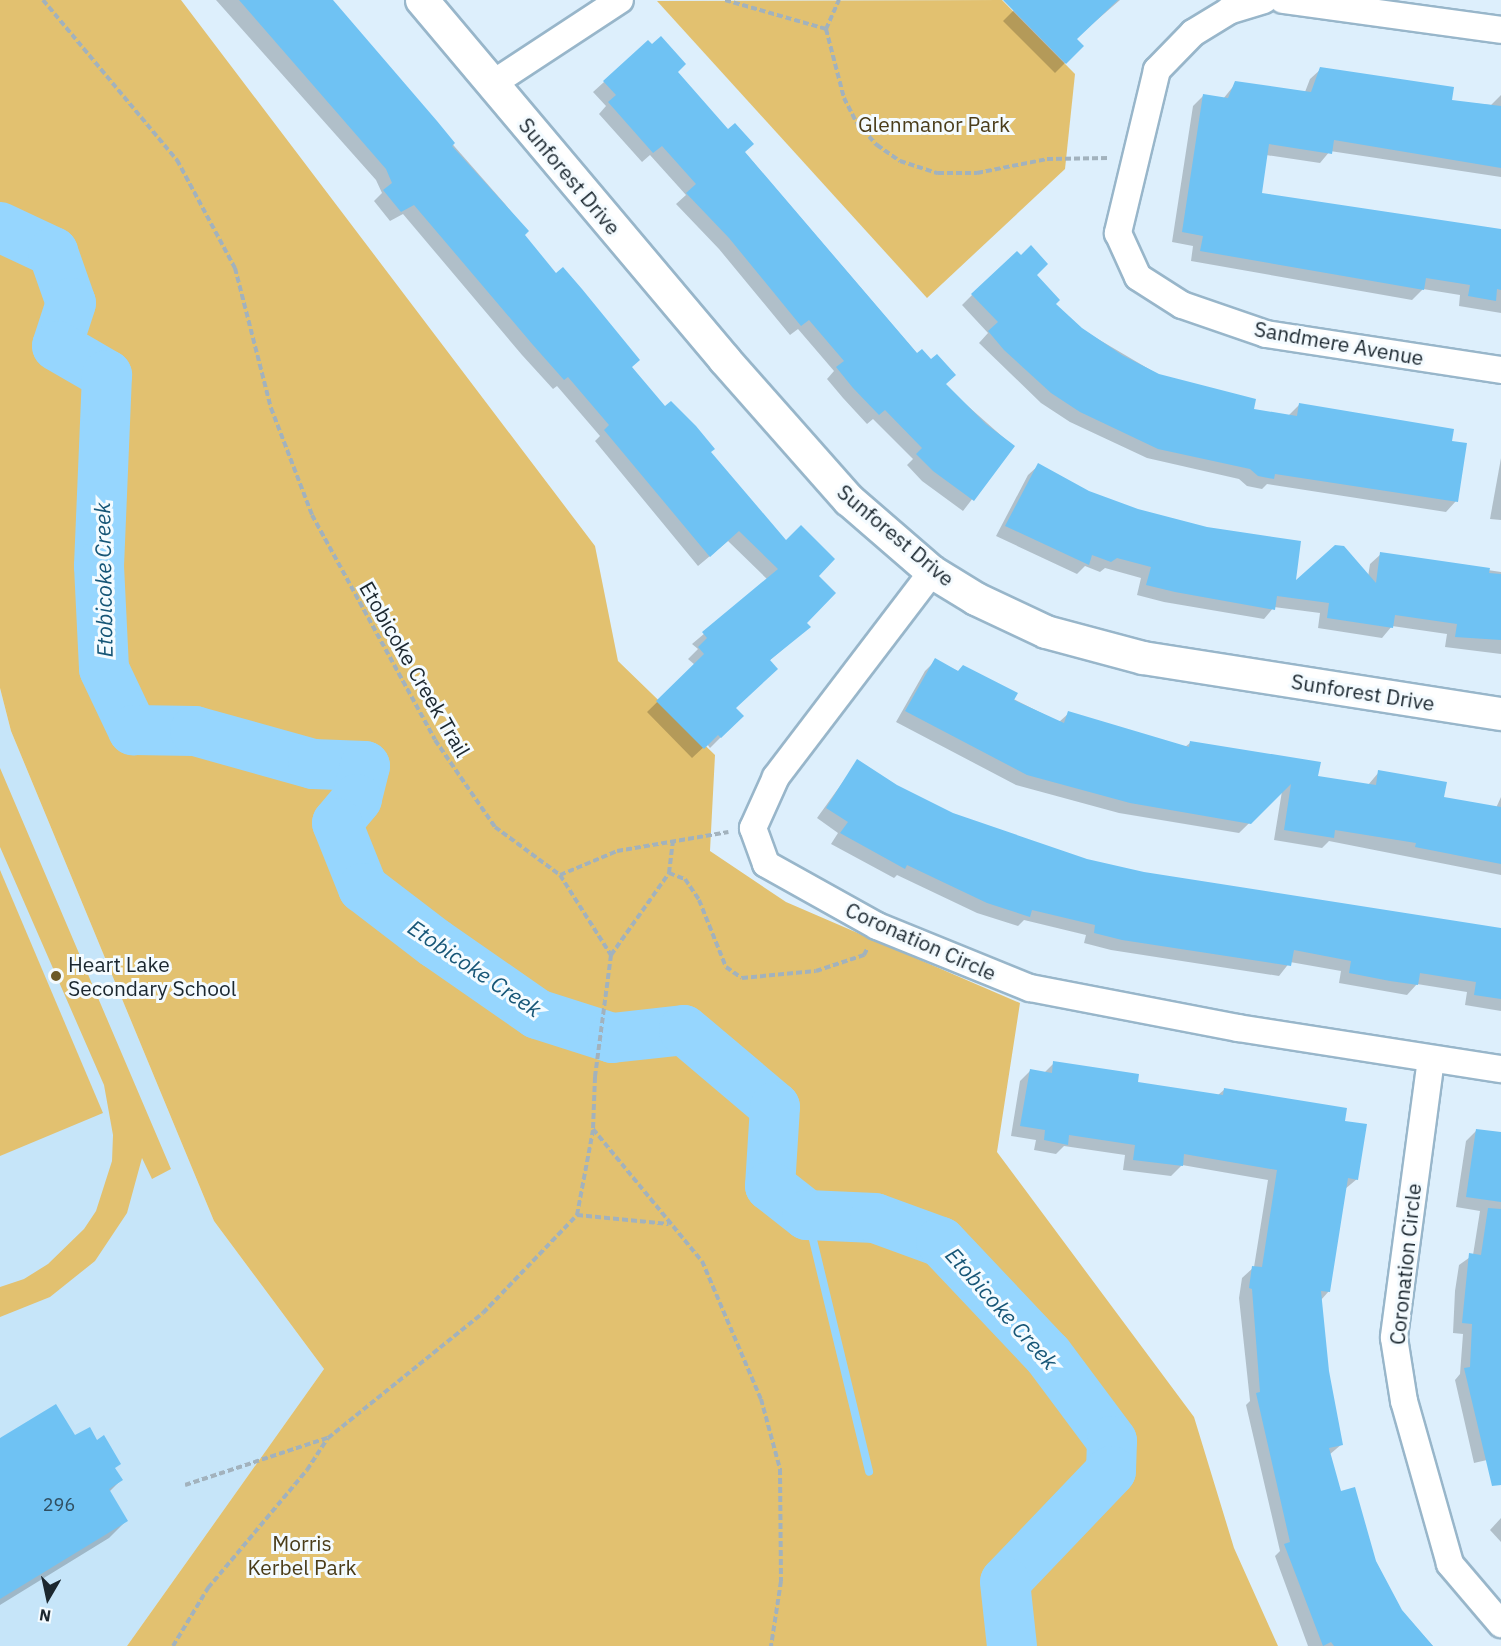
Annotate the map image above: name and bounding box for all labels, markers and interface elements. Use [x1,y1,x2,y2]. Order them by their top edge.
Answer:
park label: Glenmanor Park [858,111,1010,137]
street label: Sunforest Drive [514,112,626,240]
street label: Sandmere Avenue [1252,316,1426,370]
street label: Sunforest Drive [832,479,960,591]
water label: Etobicoke Creek [88,502,118,658]
street label: Etobicoke Creek Trail [354,577,476,761]
street label: Sunforest Drive [1290,668,1436,716]
street label: Coronation Circle [842,896,1000,986]
water label: Etobicoke Creek [403,914,547,1022]
place label: Heart Lake Secondary School [68,951,237,1001]
marker: Heart Lake Secondary School [49,969,63,983]
street label: Coronation Circle [1384,1182,1426,1346]
water label: Etobicoke Creek [940,1242,1064,1374]
house number: 296 [43,1494,75,1516]
park label: Morris Kerbel Park [248,1530,356,1580]
north arrow [18,1568,78,1628]
text: N [38,1605,52,1627]

